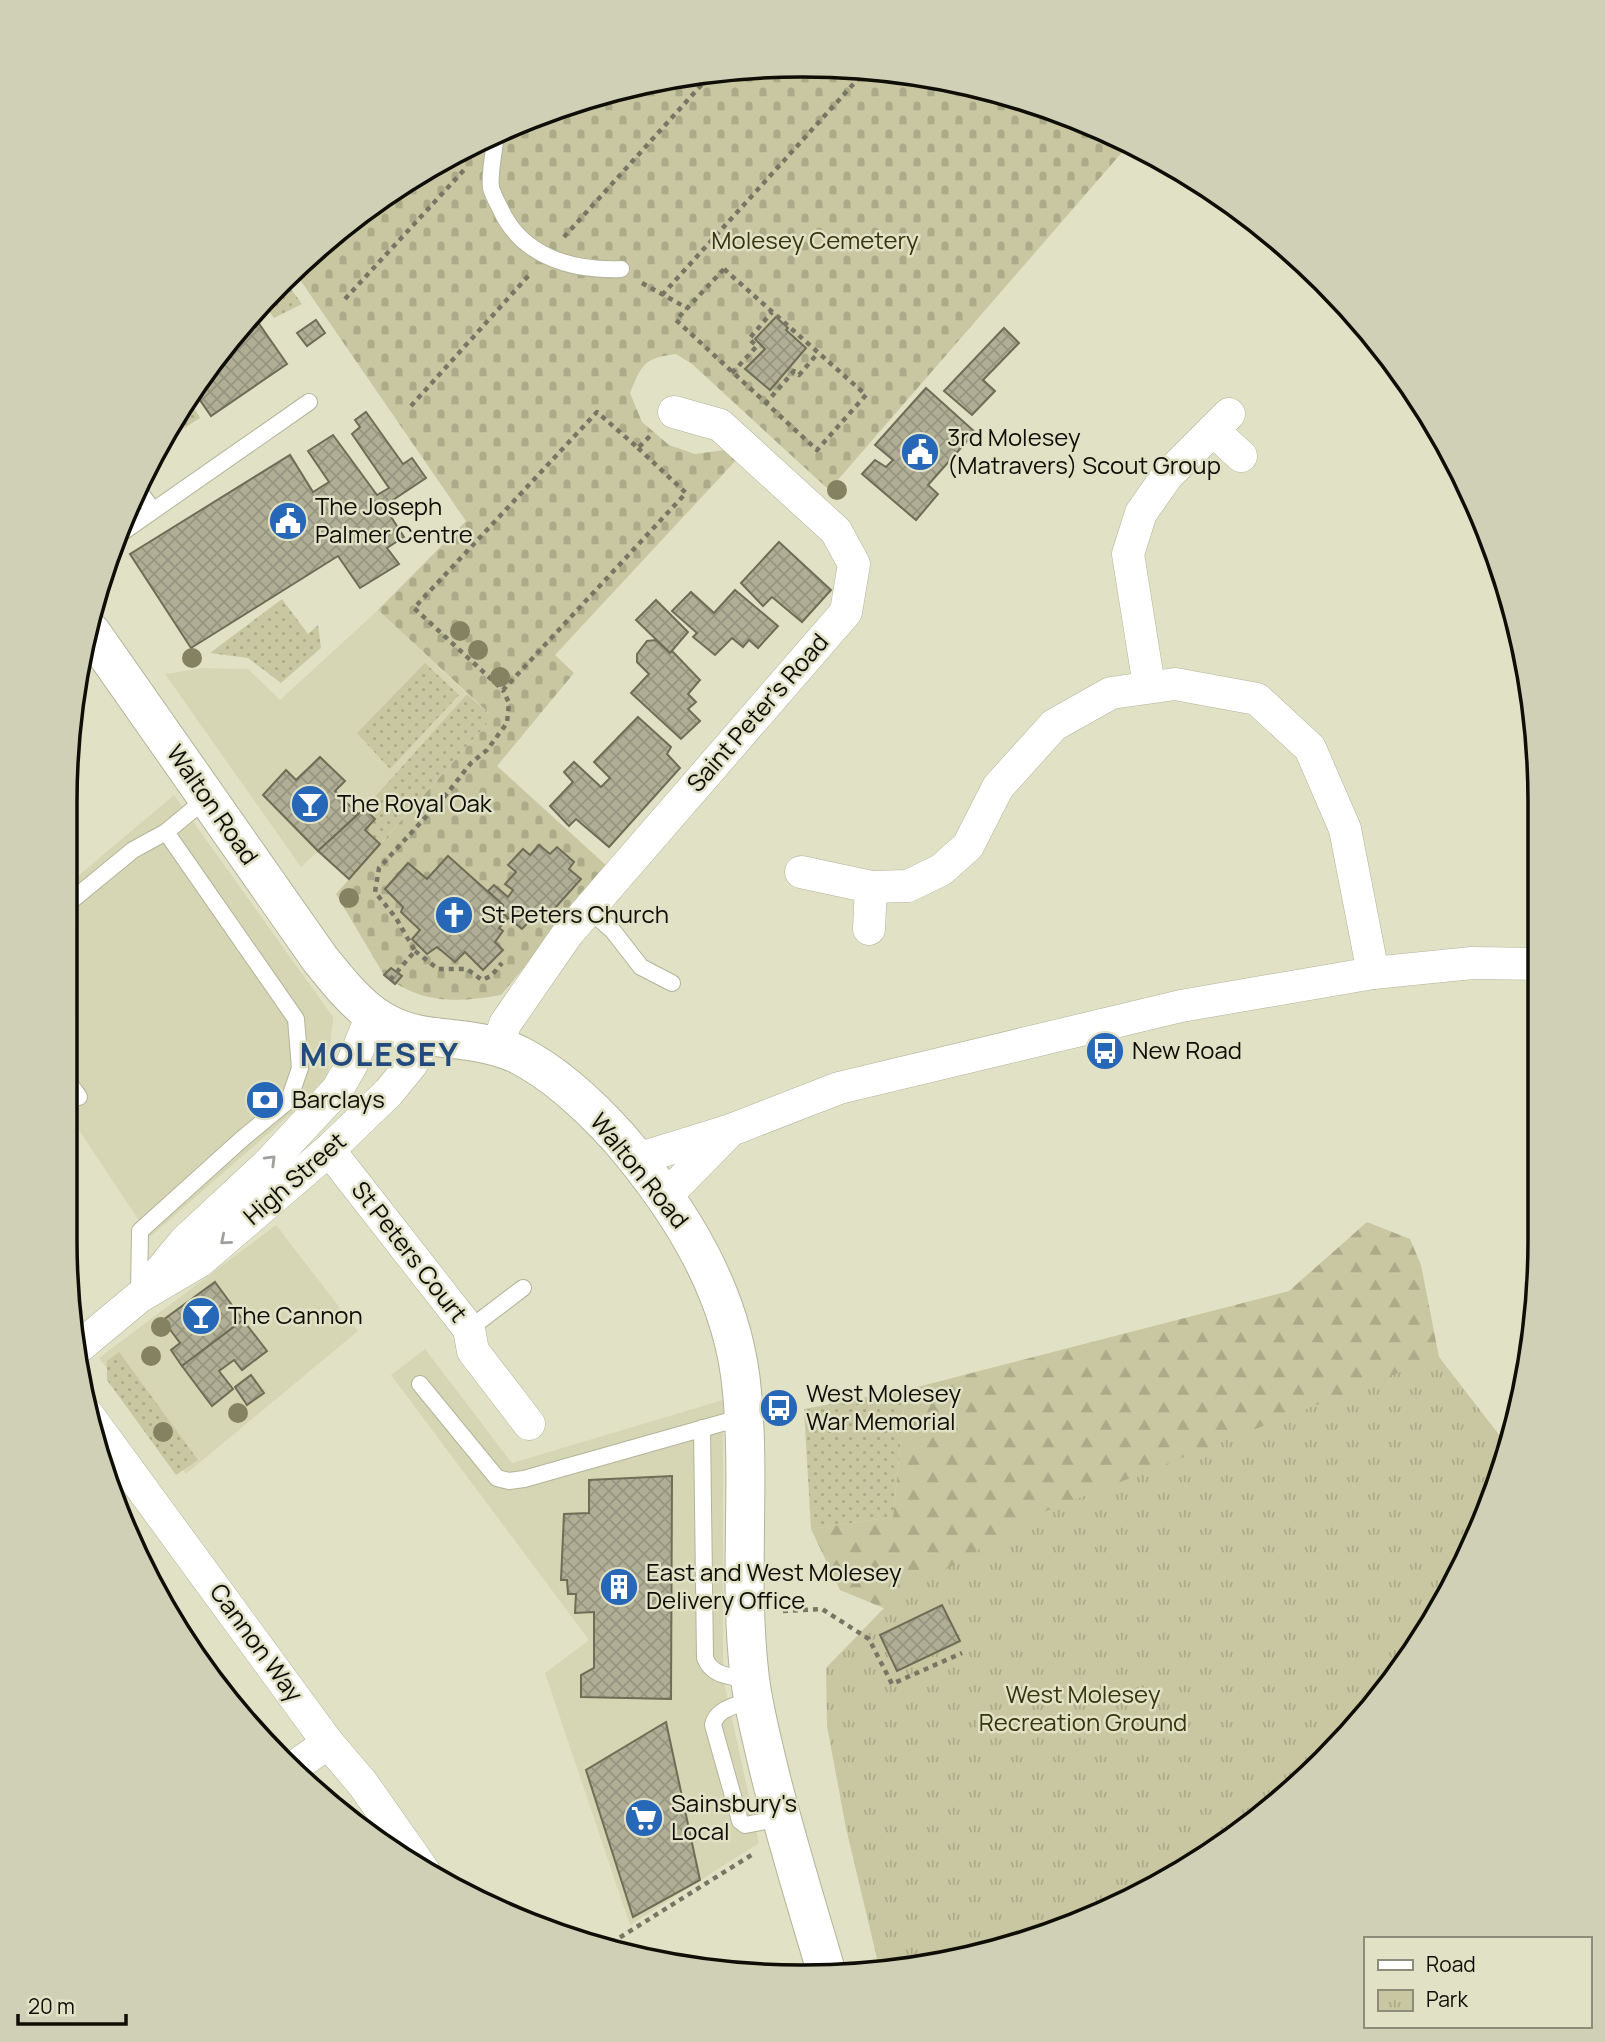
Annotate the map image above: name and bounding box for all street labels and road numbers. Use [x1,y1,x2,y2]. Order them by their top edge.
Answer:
street label: Saint Peter's Road [679,626,835,798]
street label: Walton Road [160,738,267,871]
street label: Walton Road [583,1105,697,1235]
street label: High Street [236,1124,352,1232]
street label: St Peters Court [345,1174,476,1328]
street label: Cannon Way [203,1576,312,1708]

